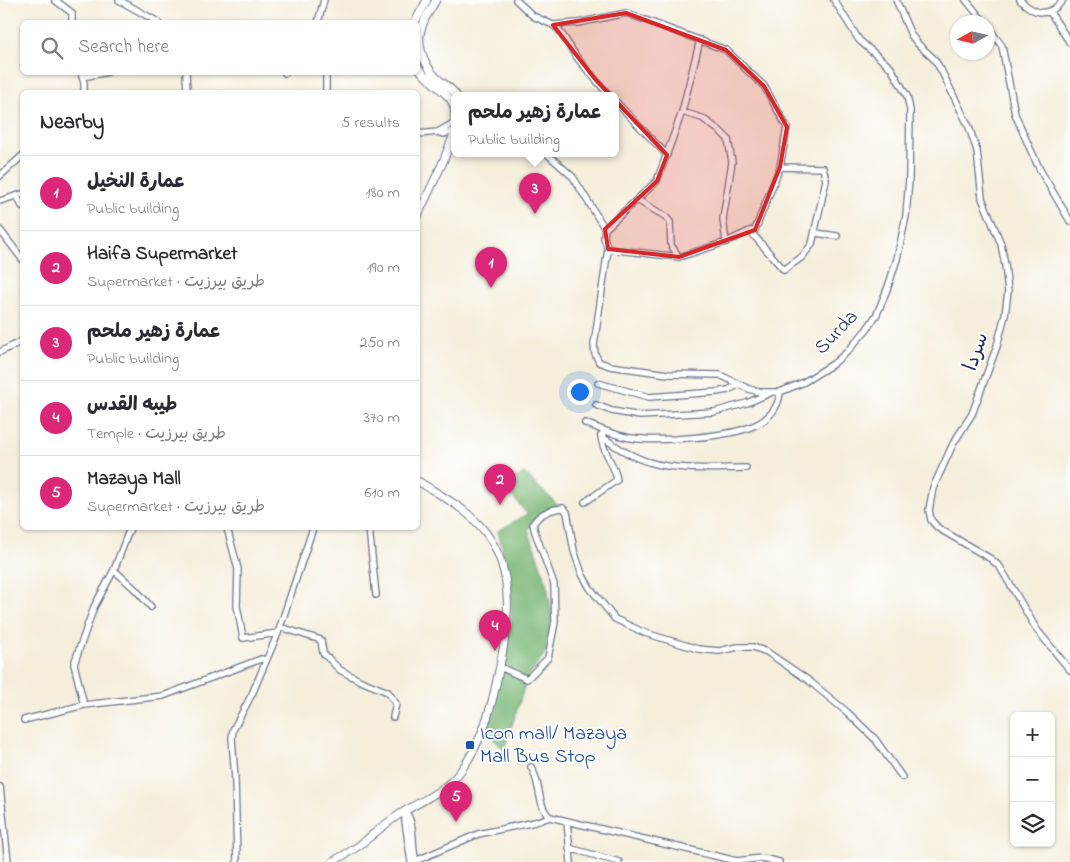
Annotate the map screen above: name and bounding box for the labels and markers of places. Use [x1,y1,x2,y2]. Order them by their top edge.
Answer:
pin: 3 [519,173,551,214]
pin: 1 [475,247,507,288]
pin: 2 [484,464,516,505]
pin: 4 [479,610,511,651]
place label: Icon mall/ Mazaya Mall Bus Stop [480,720,627,772]
marker: Icon mall/ Mazaya Mall Bus Stop [464,739,476,751]
pin: 5 [440,781,472,822]

